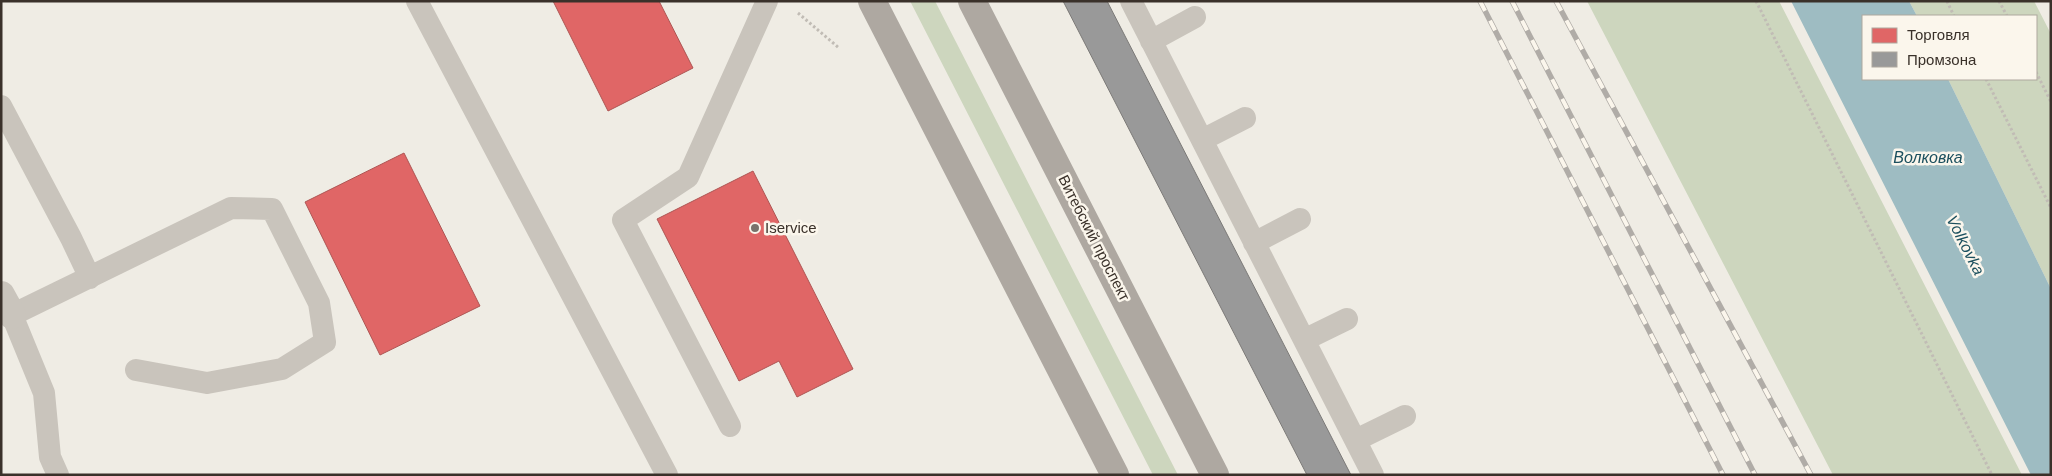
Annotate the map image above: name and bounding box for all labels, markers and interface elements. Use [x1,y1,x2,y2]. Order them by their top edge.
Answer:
legend [1862,15,2037,80]
text: Торговля [1907,26,1970,43]
text: Промзона [1907,51,1977,68]
water label: Волковка [1893,149,1963,166]
street label: Витебский проспект [1055,172,1134,304]
water label: Volkovka [1943,213,1988,278]
place label: Iservice [765,219,817,236]
marker: Iservice [749,222,761,234]

